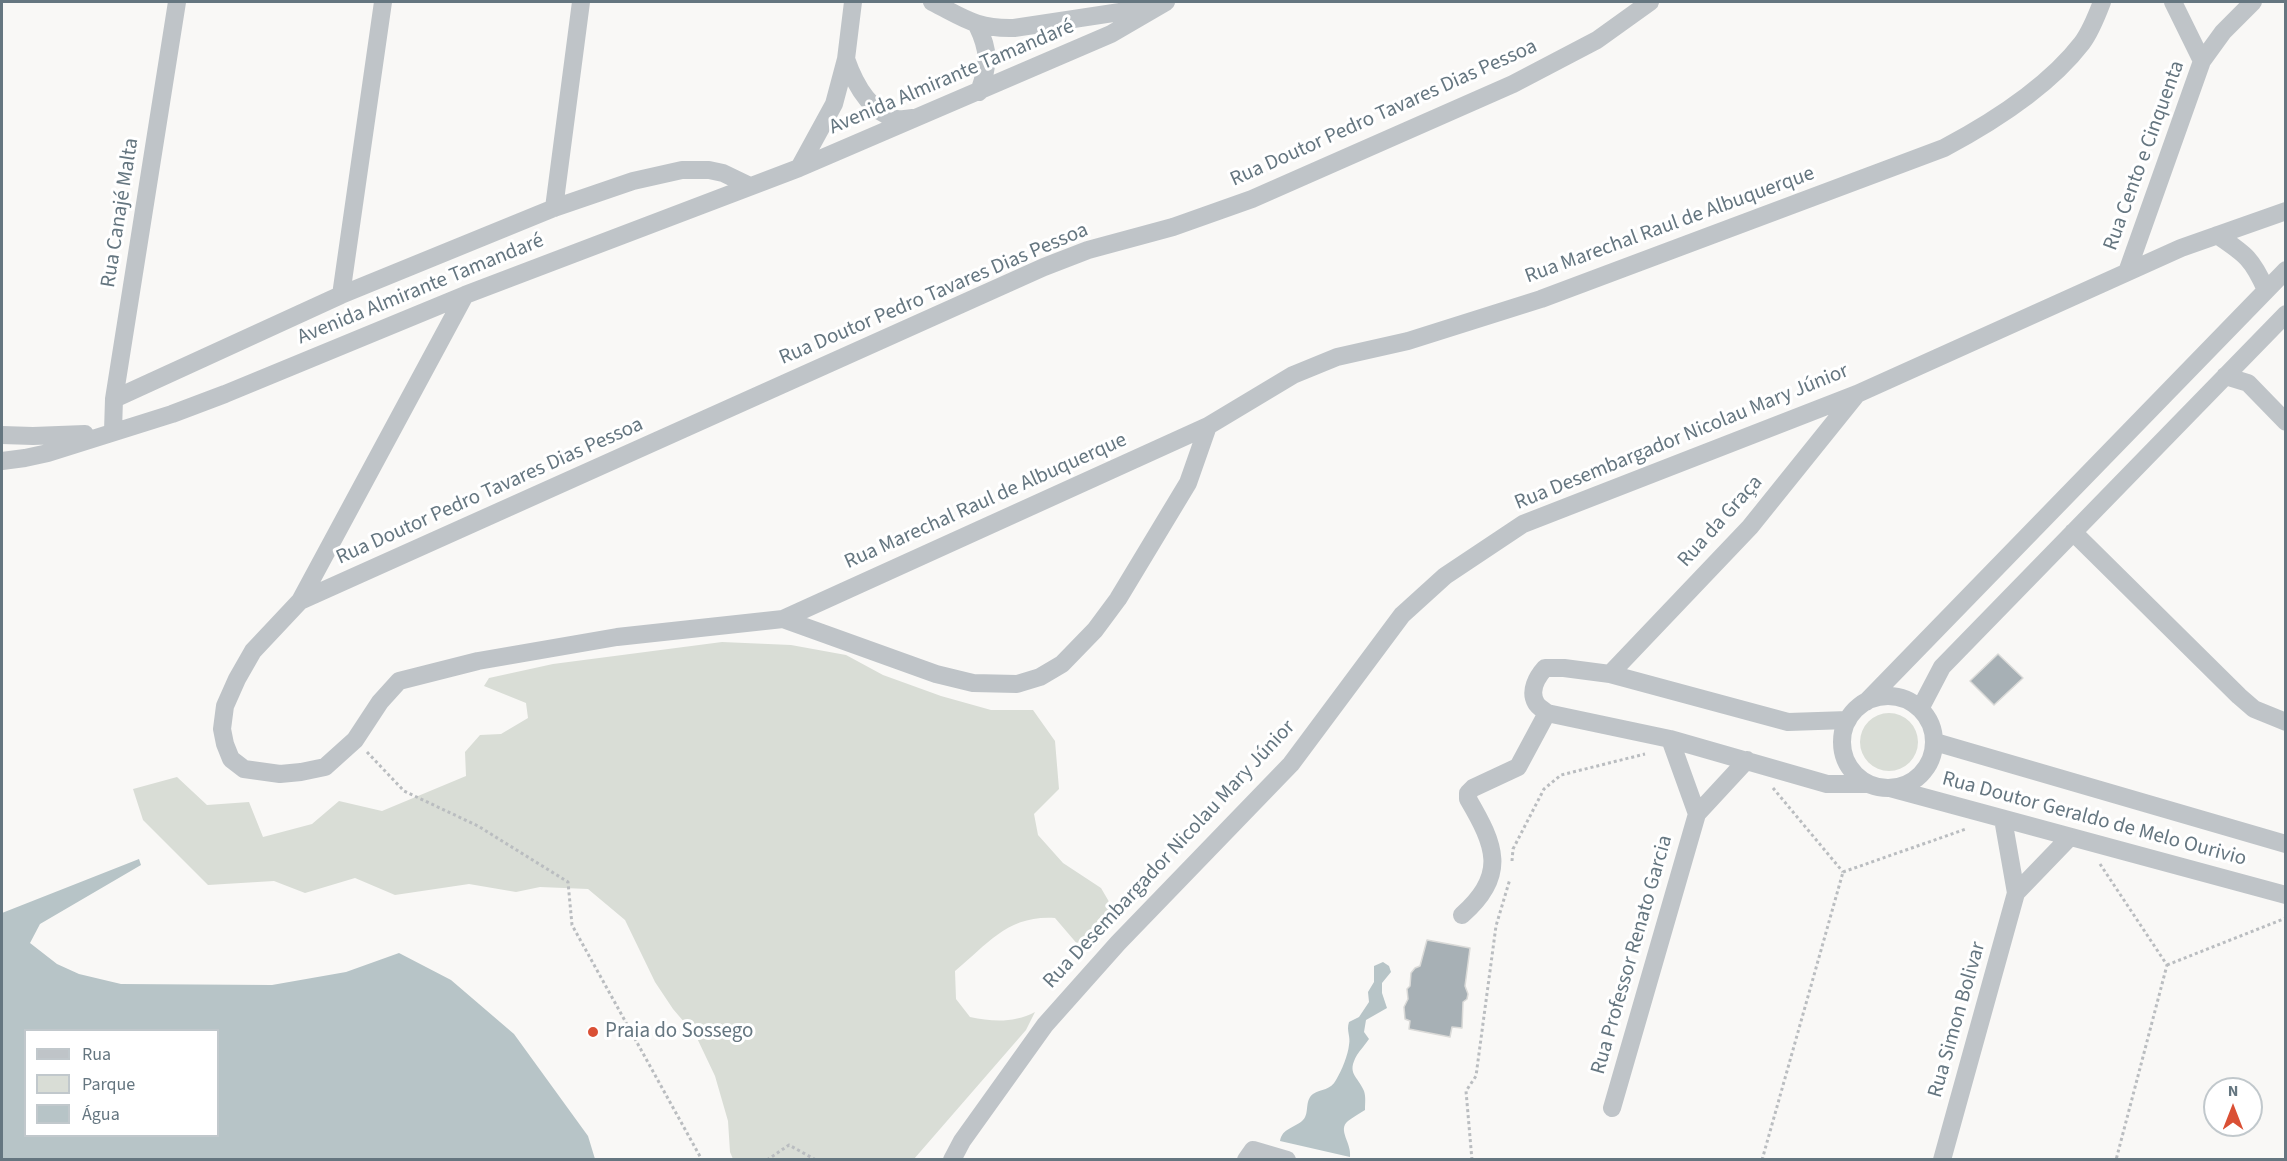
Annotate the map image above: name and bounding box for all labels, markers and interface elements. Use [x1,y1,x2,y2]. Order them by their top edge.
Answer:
street label: Avenida Almirante Tamandaré [826,15,1078,141]
street label: Rua Doutor Pedro Tavares Dias Pessoa [1227,35,1541,193]
street label: Rua Cento e Cinquenta [2099,58,2191,254]
street label: Rua Canajé Malta [97,136,145,290]
street label: Rua Marechal Raul de Albuquerque [1522,162,1818,290]
street label: Rua Doutor Pedro Tavares Dias Pessoa [776,218,1092,372]
street label: Avenida Almirante Tamandaré [294,229,548,351]
street label: Rua Desembargador Nicolau Mary Júnior [1511,359,1853,517]
street label: Rua Doutor Pedro Tavares Dias Pessoa [333,413,647,571]
street label: Rua Marechal Raul de Albuquerque [841,428,1131,576]
street label: Rua da Graça [1673,471,1769,573]
street label: Rua Desembargador Nicolau Mary Júnior [1039,716,1301,994]
street label: Rua Doutor Geraldo de Melo Ourivio [1939,767,2249,873]
street label: Rua Professor Renato Garcia [1587,833,1679,1077]
street label: Rua Simon Bolivar [1924,939,1992,1101]
place label: Praia do Sossego [605,1019,753,1045]
marker: Praia do Sossego [586,1025,600,1039]
legend [24,1029,219,1137]
text: Rua [82,1042,111,1067]
text: Parque [82,1072,135,1097]
north arrow [2203,1077,2263,1137]
text: N [2228,1080,2238,1102]
text: Água [82,1102,120,1127]

